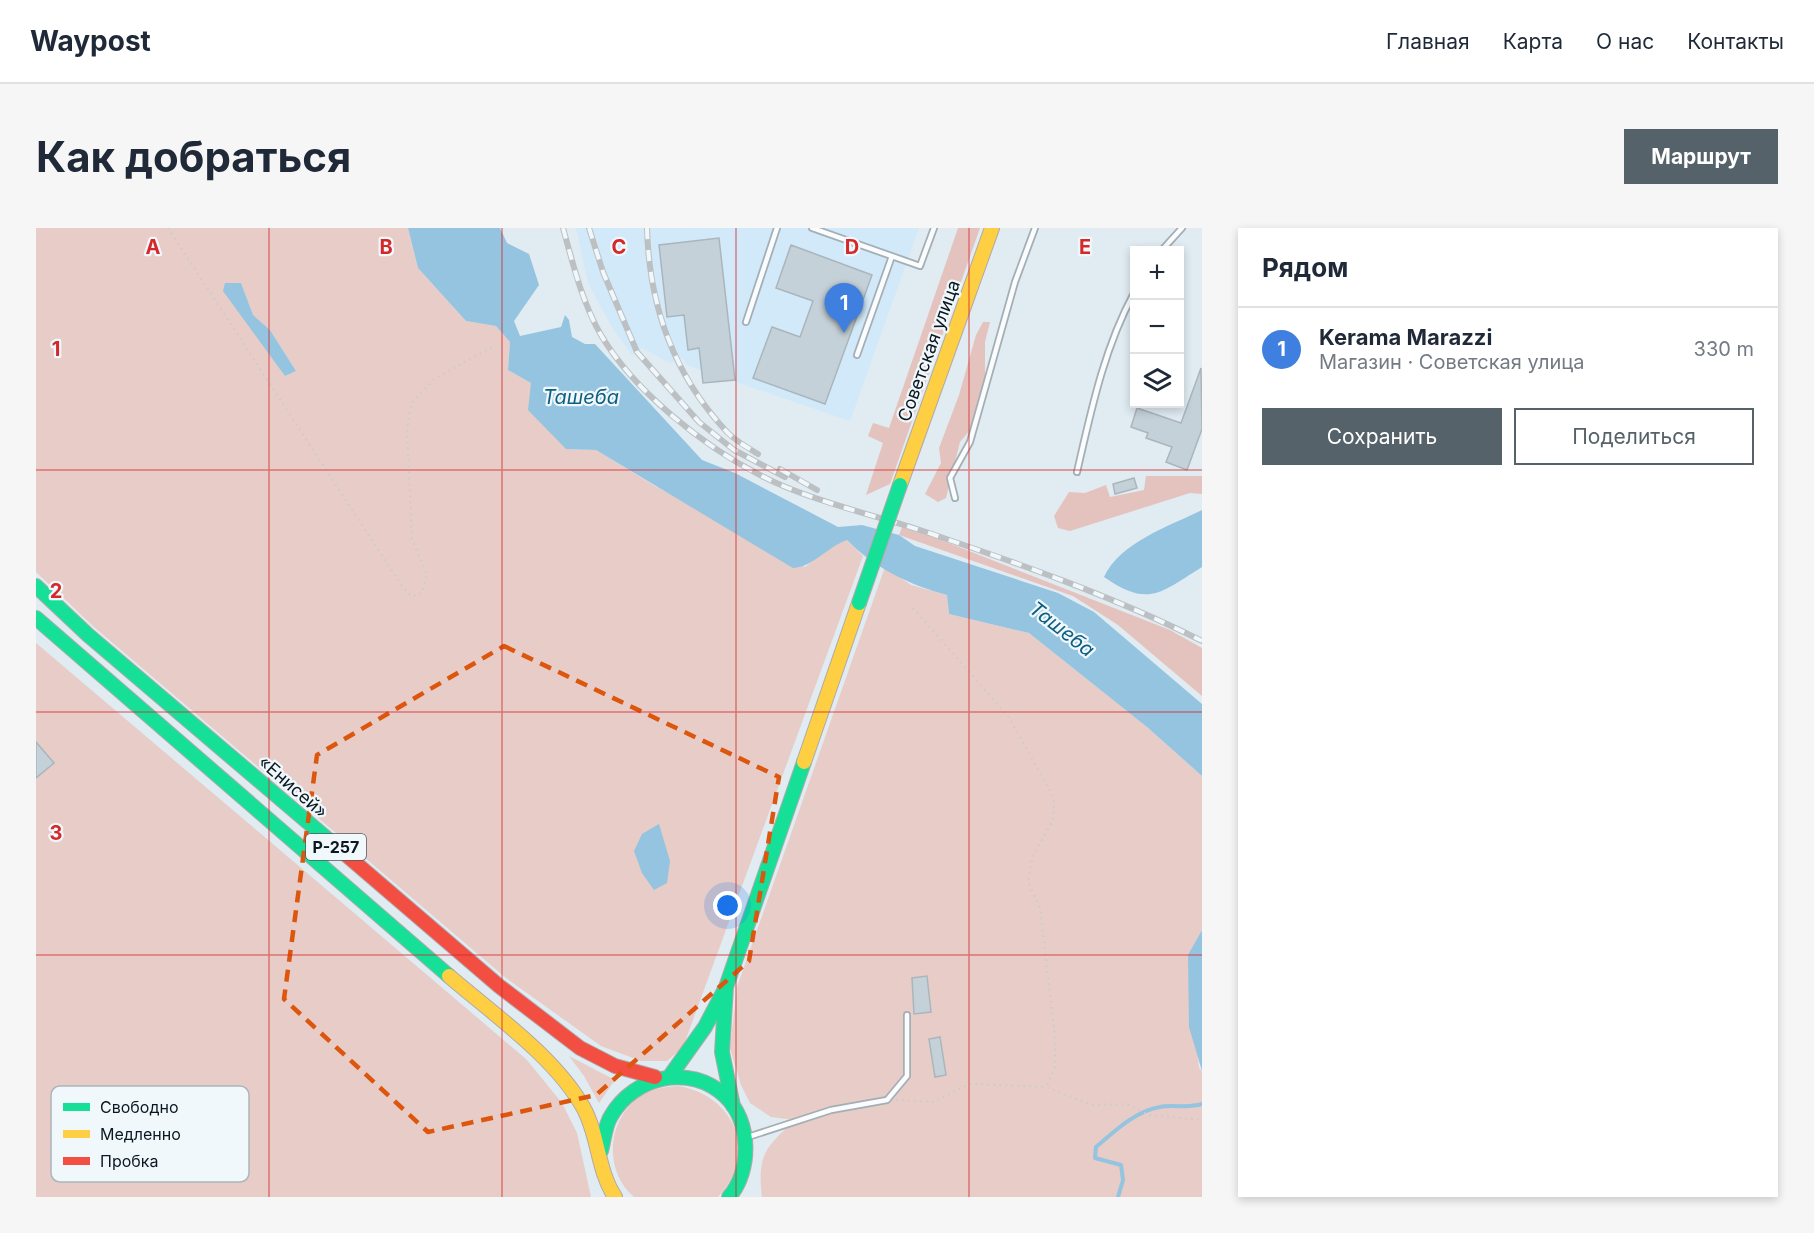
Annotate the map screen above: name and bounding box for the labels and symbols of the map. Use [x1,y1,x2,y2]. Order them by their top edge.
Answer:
text: A [146,235,161,259]
text: B [379,235,393,259]
text: C [612,235,626,259]
text: D [845,235,859,259]
text: E [1079,235,1091,259]
street label: Советская улица [893,277,964,424]
pin: 1 [824,284,864,333]
text: 1 [52,337,60,361]
water label: Ташеба [543,385,619,409]
text: 2 [50,579,62,603]
water label: Ташеба [1025,596,1099,662]
street label: «Енисей» [255,751,332,822]
text: 3 [50,821,62,845]
road number: Р-257 [306,834,366,860]
your location [713,891,742,920]
legend [51,1086,249,1182]
text: Свободно [100,1097,179,1117]
text: Медленно [100,1124,181,1144]
text: Пробка [100,1151,158,1171]

